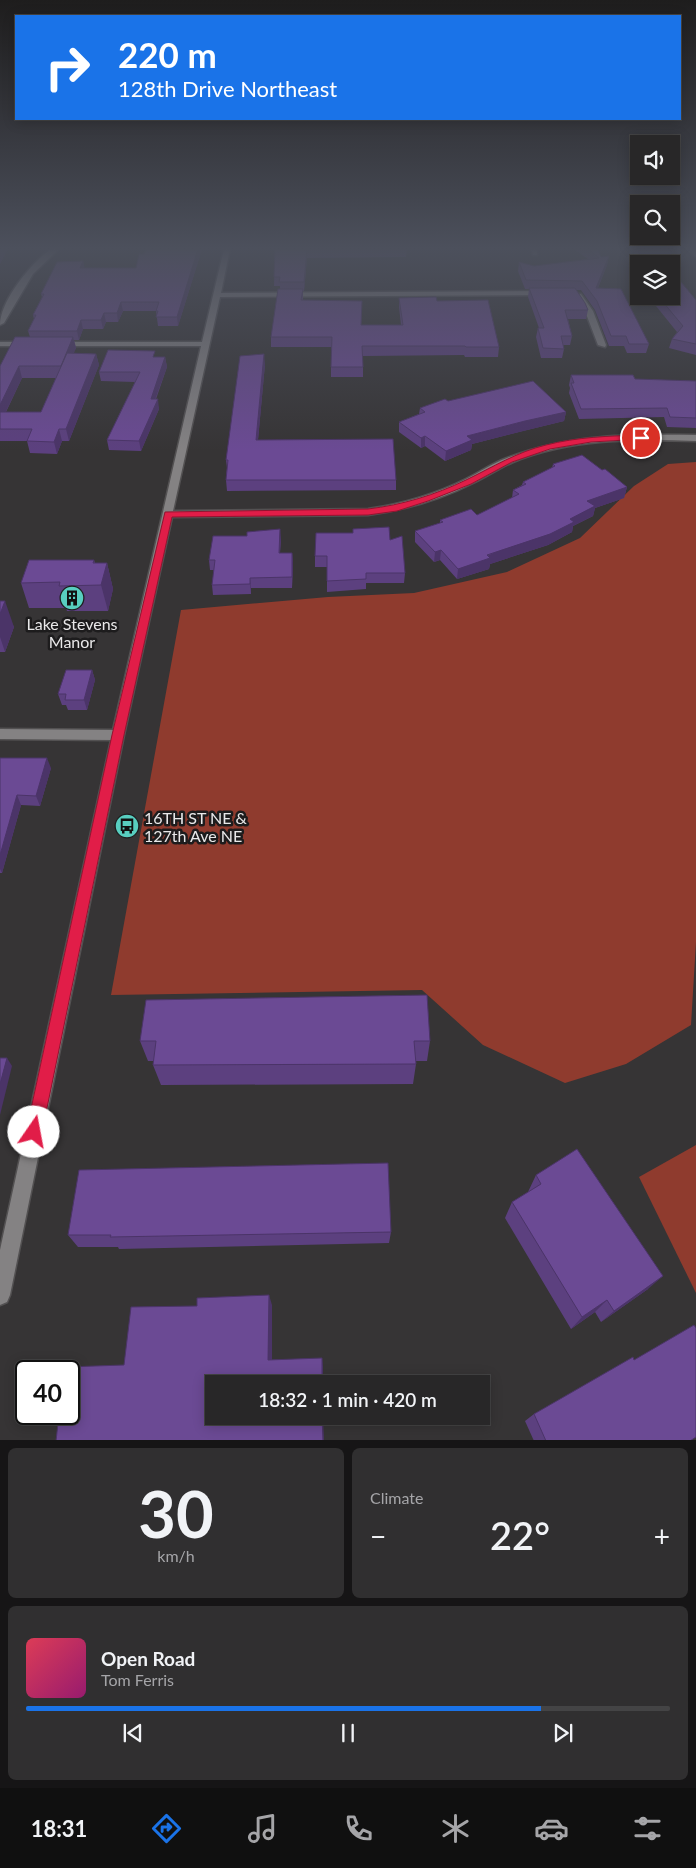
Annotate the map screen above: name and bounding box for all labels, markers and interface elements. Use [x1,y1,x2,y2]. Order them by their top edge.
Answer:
text: 220 m [118,33,217,75]
icon: right [35,35,100,100]
text: 128th Drive Northeast [118,75,337,102]
map controls [630,135,680,305]
button: sound [630,135,680,185]
button: search [630,195,680,245]
button: layers [630,255,680,305]
pin [620,417,662,459]
icon: arrive [627,424,655,452]
building icon: Lake Stevens Manor [59,585,85,611]
place label: Lake Stevens Manor [26,614,118,651]
place label: 16TH ST NE & 127th Ave NE [144,808,248,845]
bus stop icon: 16TH ST NE & 127th Ave NE [114,813,140,839]
position arrow [7,1105,59,1157]
speed limit sign: 40 [15,1360,80,1425]
text: 18:32 · 1 min · 420 m [258,1388,437,1411]
text: 30 [138,1474,214,1552]
text: Climate [370,1488,423,1507]
text: 22° [490,1512,550,1558]
text: − [370,1519,386,1553]
text: + [654,1519,670,1553]
text: km/h [157,1546,195,1565]
text: Open Road [101,1647,195,1670]
text: Tom Ferris [101,1670,174,1689]
icon: previous [119,1719,147,1747]
icon: pause [334,1719,362,1747]
icon: next [549,1719,577,1747]
icon: directions [149,1811,184,1846]
icon: music [245,1811,280,1846]
icon: phone [341,1811,376,1846]
icon: climate [438,1811,473,1846]
icon: car [534,1811,569,1846]
icon: filters [630,1811,665,1846]
text: 18:31 [31,1815,87,1842]

